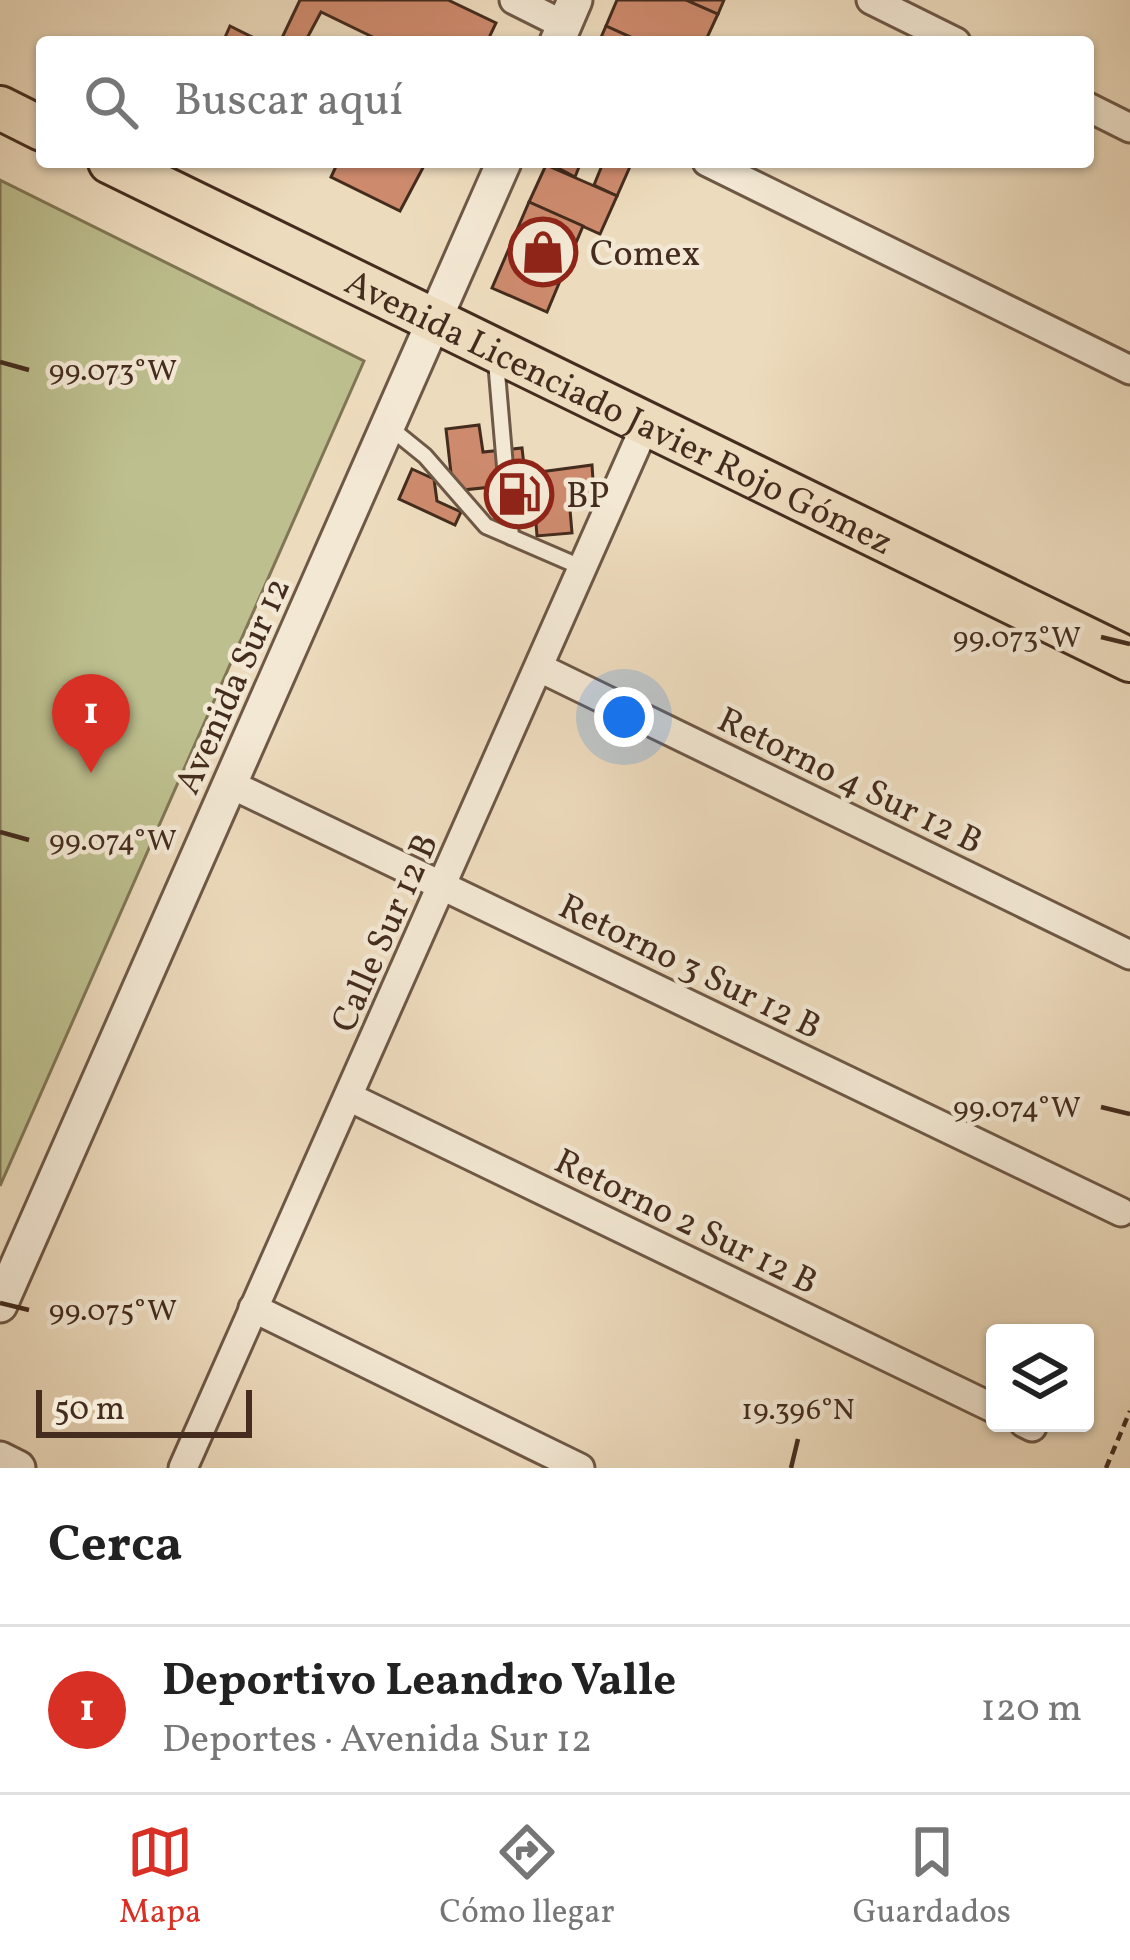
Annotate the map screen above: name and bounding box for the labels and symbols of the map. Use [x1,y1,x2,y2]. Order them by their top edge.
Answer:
shop icon: Comex [508,217,578,287]
place label: Comex [590,231,700,281]
street label: Avenida Licenciado Javier Rojo Gómez [335,259,900,569]
text: 99.073°W [49,351,177,393]
fuel station icon: BP [484,459,554,529]
place label: BP [566,473,609,523]
street label: Avenida Sur 12 [165,570,305,803]
text: 99.073°W [953,618,1081,660]
pin: 1 [52,674,130,773]
your location [594,687,654,747]
street label: Retorno 4 Sur 12 B [708,697,990,868]
text: 99.074°W [49,821,177,863]
street label: Calle Sur 12 B [321,826,453,1041]
street label: Retorno 3 Sur 12 B [550,883,829,1054]
text: 99.074°W [953,1088,1081,1130]
street label: Retorno 2 Sur 12 B [545,1138,825,1309]
text: 99.075°W [49,1291,177,1333]
scale bar [36,1384,252,1437]
text: 19.396°N [741,1390,855,1432]

